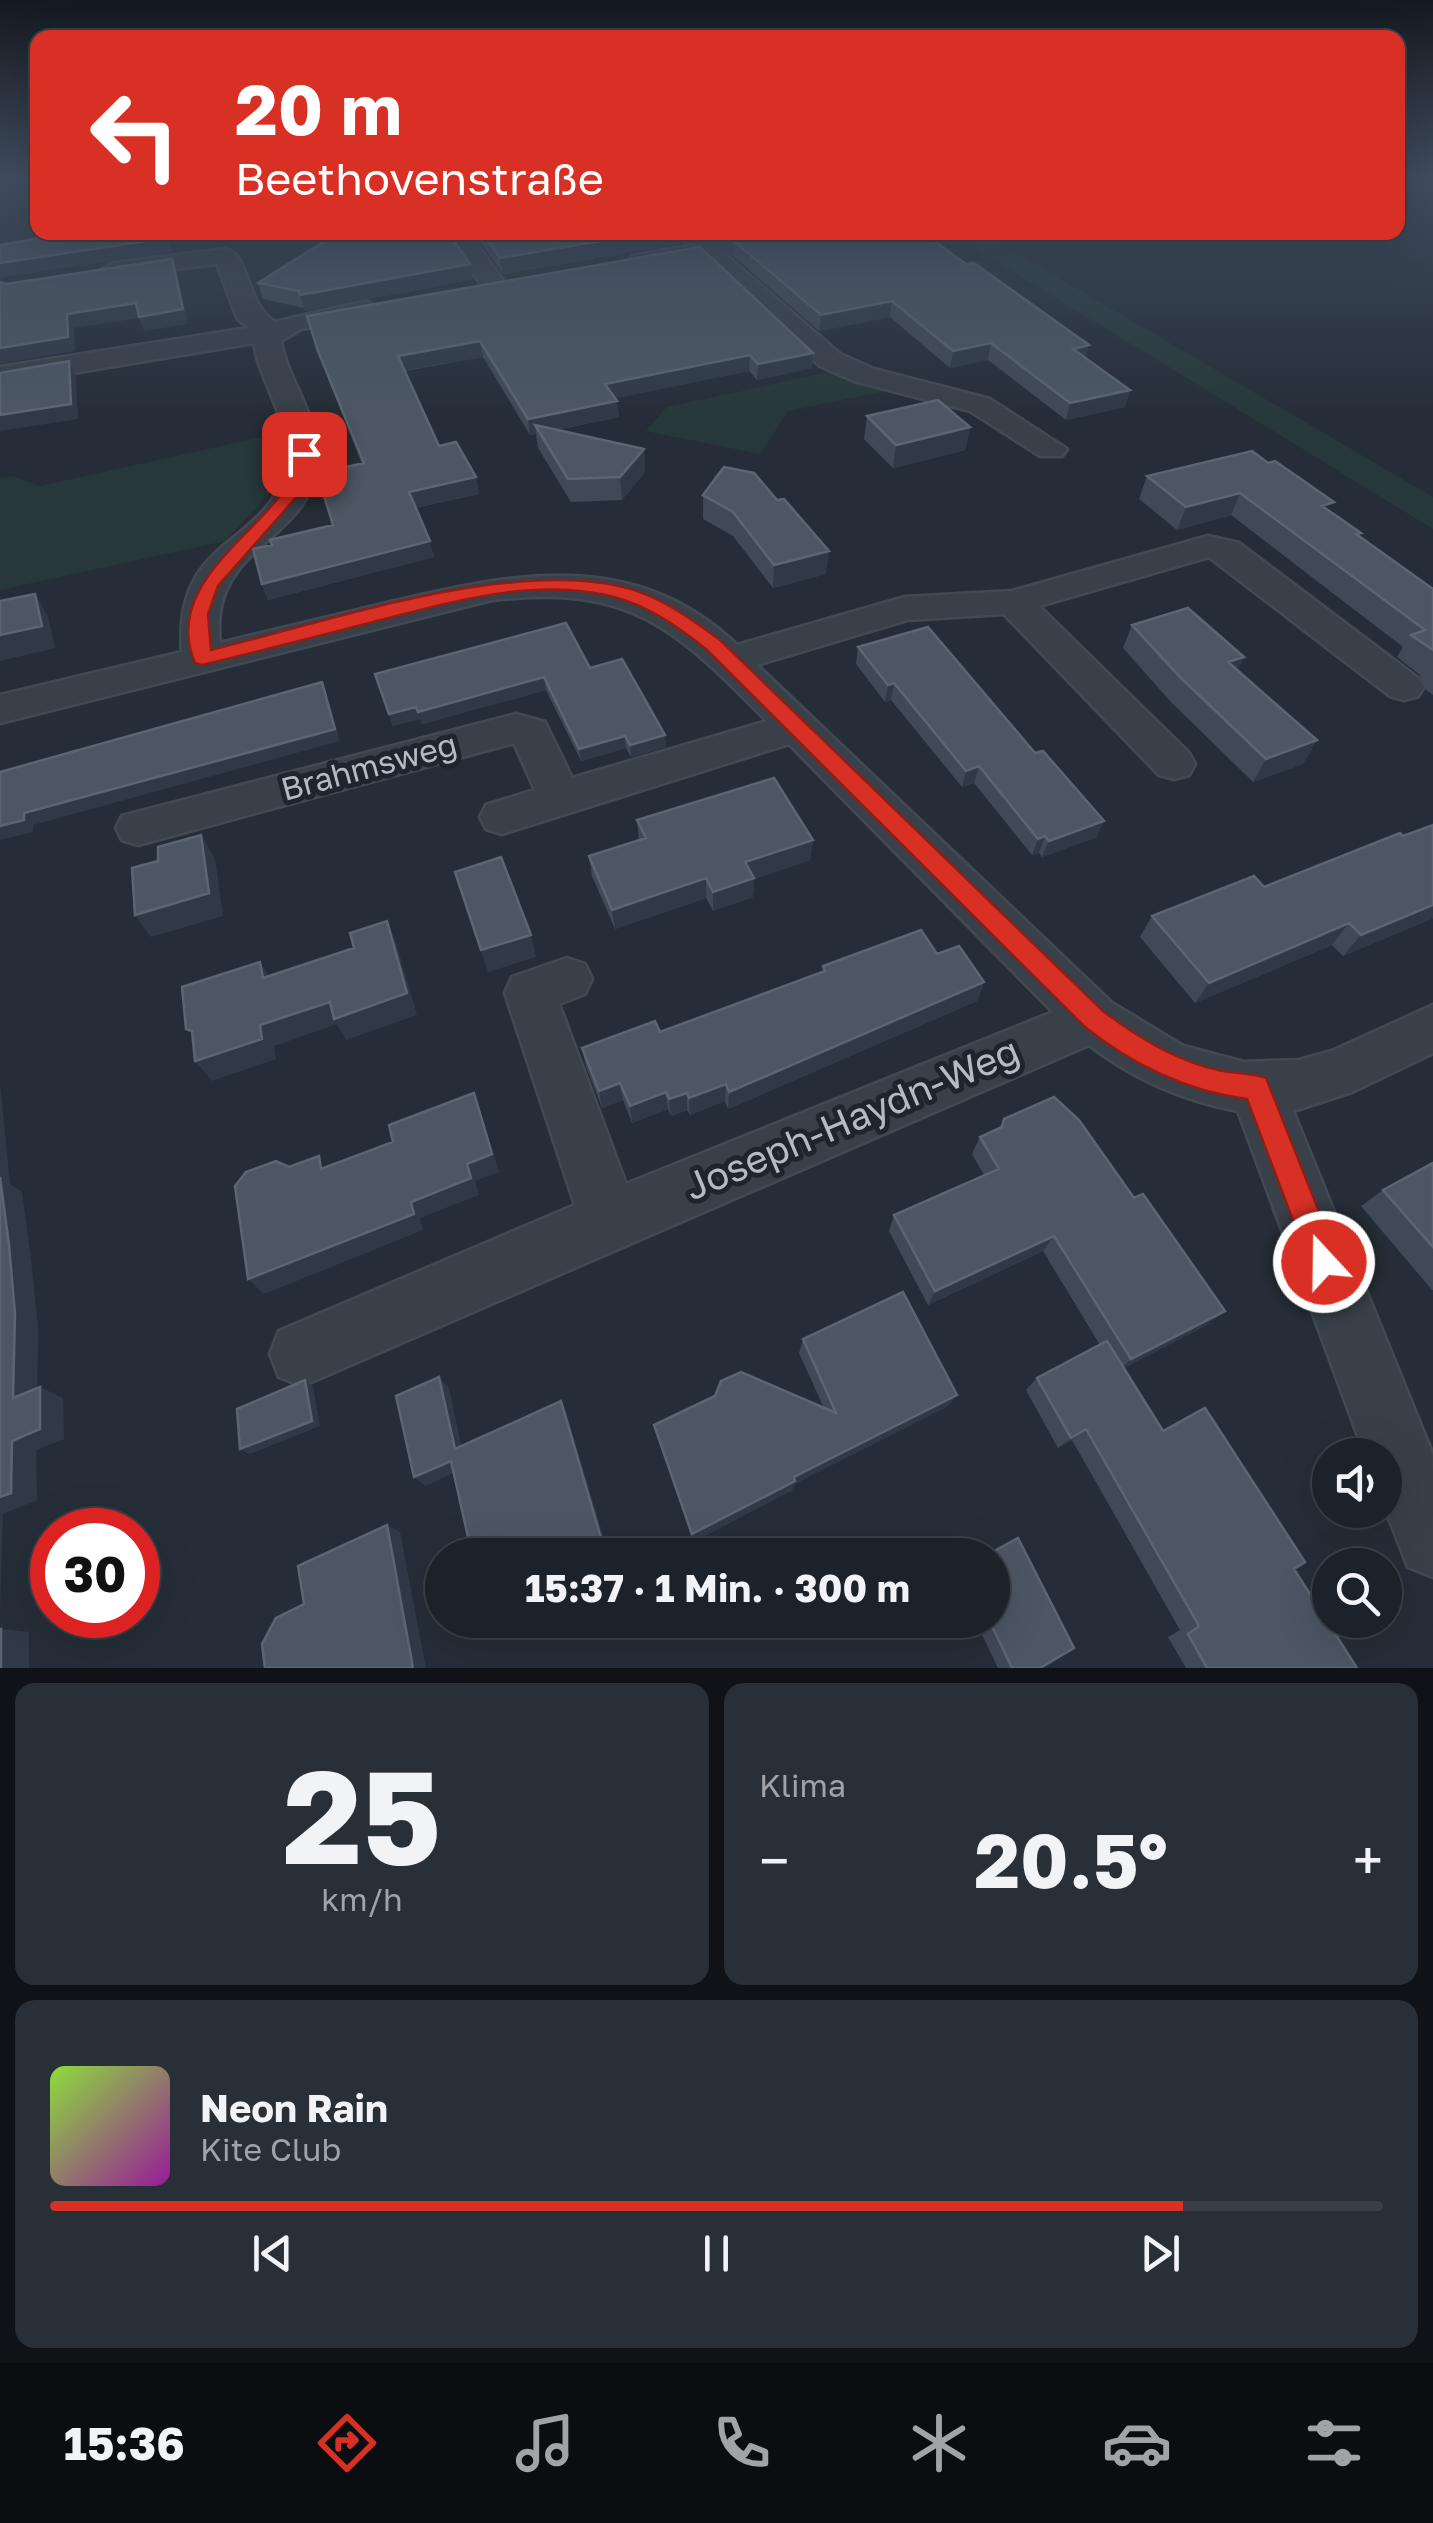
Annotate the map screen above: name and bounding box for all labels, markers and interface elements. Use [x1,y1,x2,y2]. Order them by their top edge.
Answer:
text: 20 m [235,66,402,150]
icon: left [70,70,200,200]
text: Beethovenstraße [235,151,604,205]
pin [262,412,347,497]
icon: arrive [277,427,332,482]
street label: Brahmsweg [277,724,461,808]
street label: Joseph-Haydn-Weg [677,1027,1025,1208]
position arrow [1272,1210,1376,1314]
map controls [1312,1438,1402,1638]
button: sound [1312,1438,1402,1528]
speed limit sign: 30 [30,1508,160,1638]
button: search [1312,1548,1402,1638]
text: 15:37 · 1 Min. · 300 m [525,1565,910,1610]
text: 25 [283,1737,441,1893]
text: Klima [759,1766,846,1804]
text: 20.5° [974,1814,1168,1905]
text: − [759,1827,789,1893]
text: + [1353,1827,1383,1893]
text: km/h [321,1880,403,1918]
text: Neon Rain [200,2085,388,2130]
text: Kite Club [200,2130,341,2168]
icon: previous [245,2226,300,2281]
icon: pause [689,2226,744,2281]
icon: next [1133,2226,1188,2281]
icon: directions [312,2408,382,2478]
icon: music [510,2408,580,2478]
icon: phone [707,2408,777,2478]
icon: climate [904,2408,974,2478]
icon: car [1102,2408,1172,2478]
icon: filters [1299,2408,1369,2478]
text: 15:36 [64,2416,185,2470]

